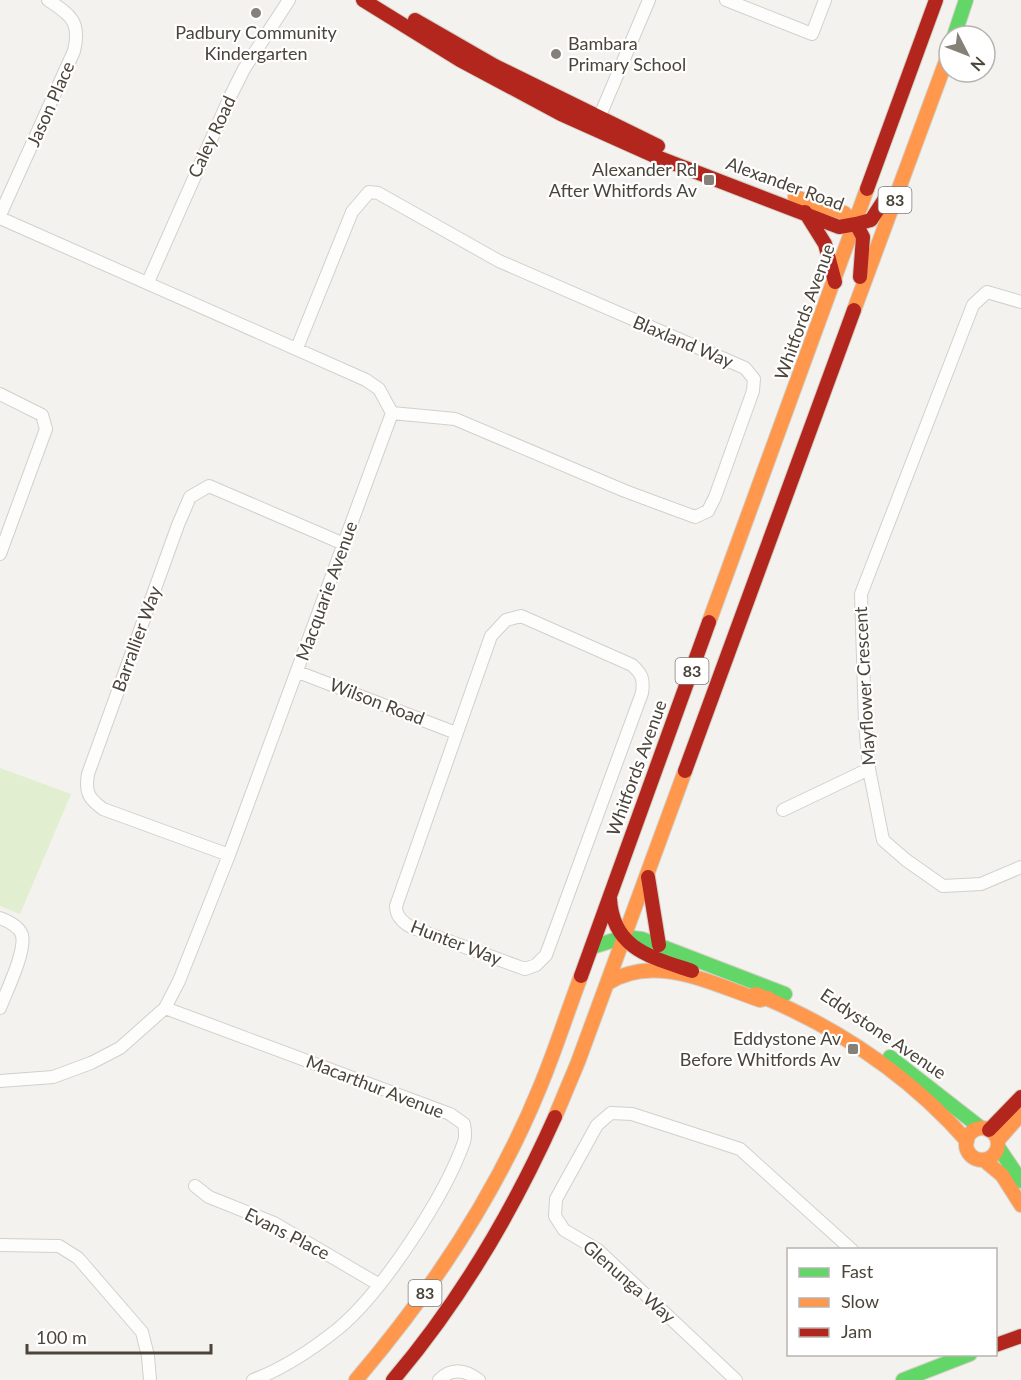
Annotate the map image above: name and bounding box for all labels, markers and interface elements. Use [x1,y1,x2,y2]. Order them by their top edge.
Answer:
marker: Padbury Community Kindergarten [249,6,263,20]
place label: Padbury Community Kindergarten [175,21,337,64]
north arrow [937,24,997,84]
place label: Bambara Primary School [568,32,686,75]
marker: Bambara Primary School [549,47,563,61]
text: N [967,53,990,75]
street label: Jason Place [22,58,79,150]
street label: Caley Road [183,92,240,181]
street label: Alexander Road [723,152,847,215]
place label: Alexander Rd After Whitfords Av [549,158,698,201]
marker: Alexander Rd After Whitfords Av [702,173,716,187]
road number: 83 [878,187,912,213]
street label: Whitfords Avenue [769,241,839,383]
street label: Blaxland Way [630,310,738,372]
street label: Macquarie Avenue [291,518,362,663]
street label: Barrallier Way [107,582,166,694]
street label: Mayflower Crescent [849,605,879,766]
road number: 83 [676,658,708,684]
street label: Wilson Road [327,673,428,729]
street label: Whitfords Avenue [601,697,671,839]
street label: Hunter Way [408,915,506,970]
street label: Eddystone Avenue [817,983,951,1083]
place label: Eddystone Av Before Whitfords Av [680,1027,842,1070]
marker: Eddystone Av Before Whitfords Av [846,1042,860,1056]
street label: Macarthur Avenue [303,1050,447,1122]
street label: Evans Place [241,1202,334,1264]
street label: Glenunga Way [579,1235,681,1328]
legend [787,1248,997,1356]
text: Fast [841,1260,874,1282]
road number: 83 [408,1280,442,1306]
text: Slow [841,1290,879,1312]
scale bar [27,1317,212,1355]
text: Jam [841,1320,872,1342]
text: 100 m [36,1326,87,1348]

